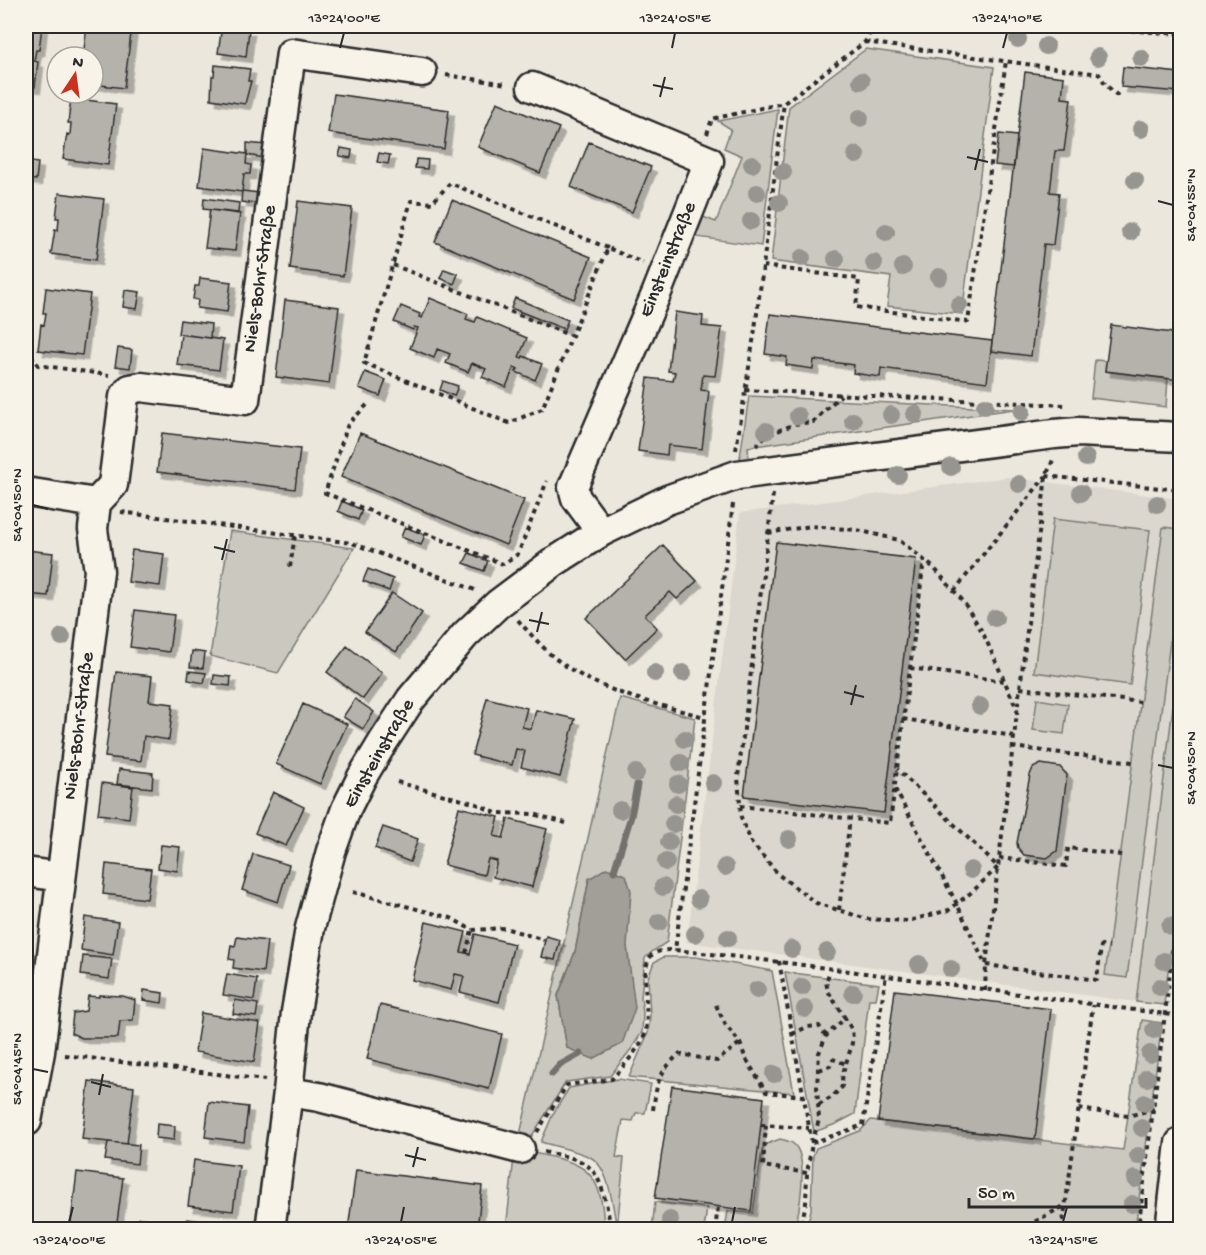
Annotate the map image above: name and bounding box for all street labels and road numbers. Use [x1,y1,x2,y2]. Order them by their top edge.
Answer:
street label: Einsteinstraße [635,198,703,321]
street label: Niels-Bohr-Straße [239,203,283,354]
street label: Niels-Bohr-Straße [60,650,101,801]
street label: Einsteinstraße [339,695,421,813]

